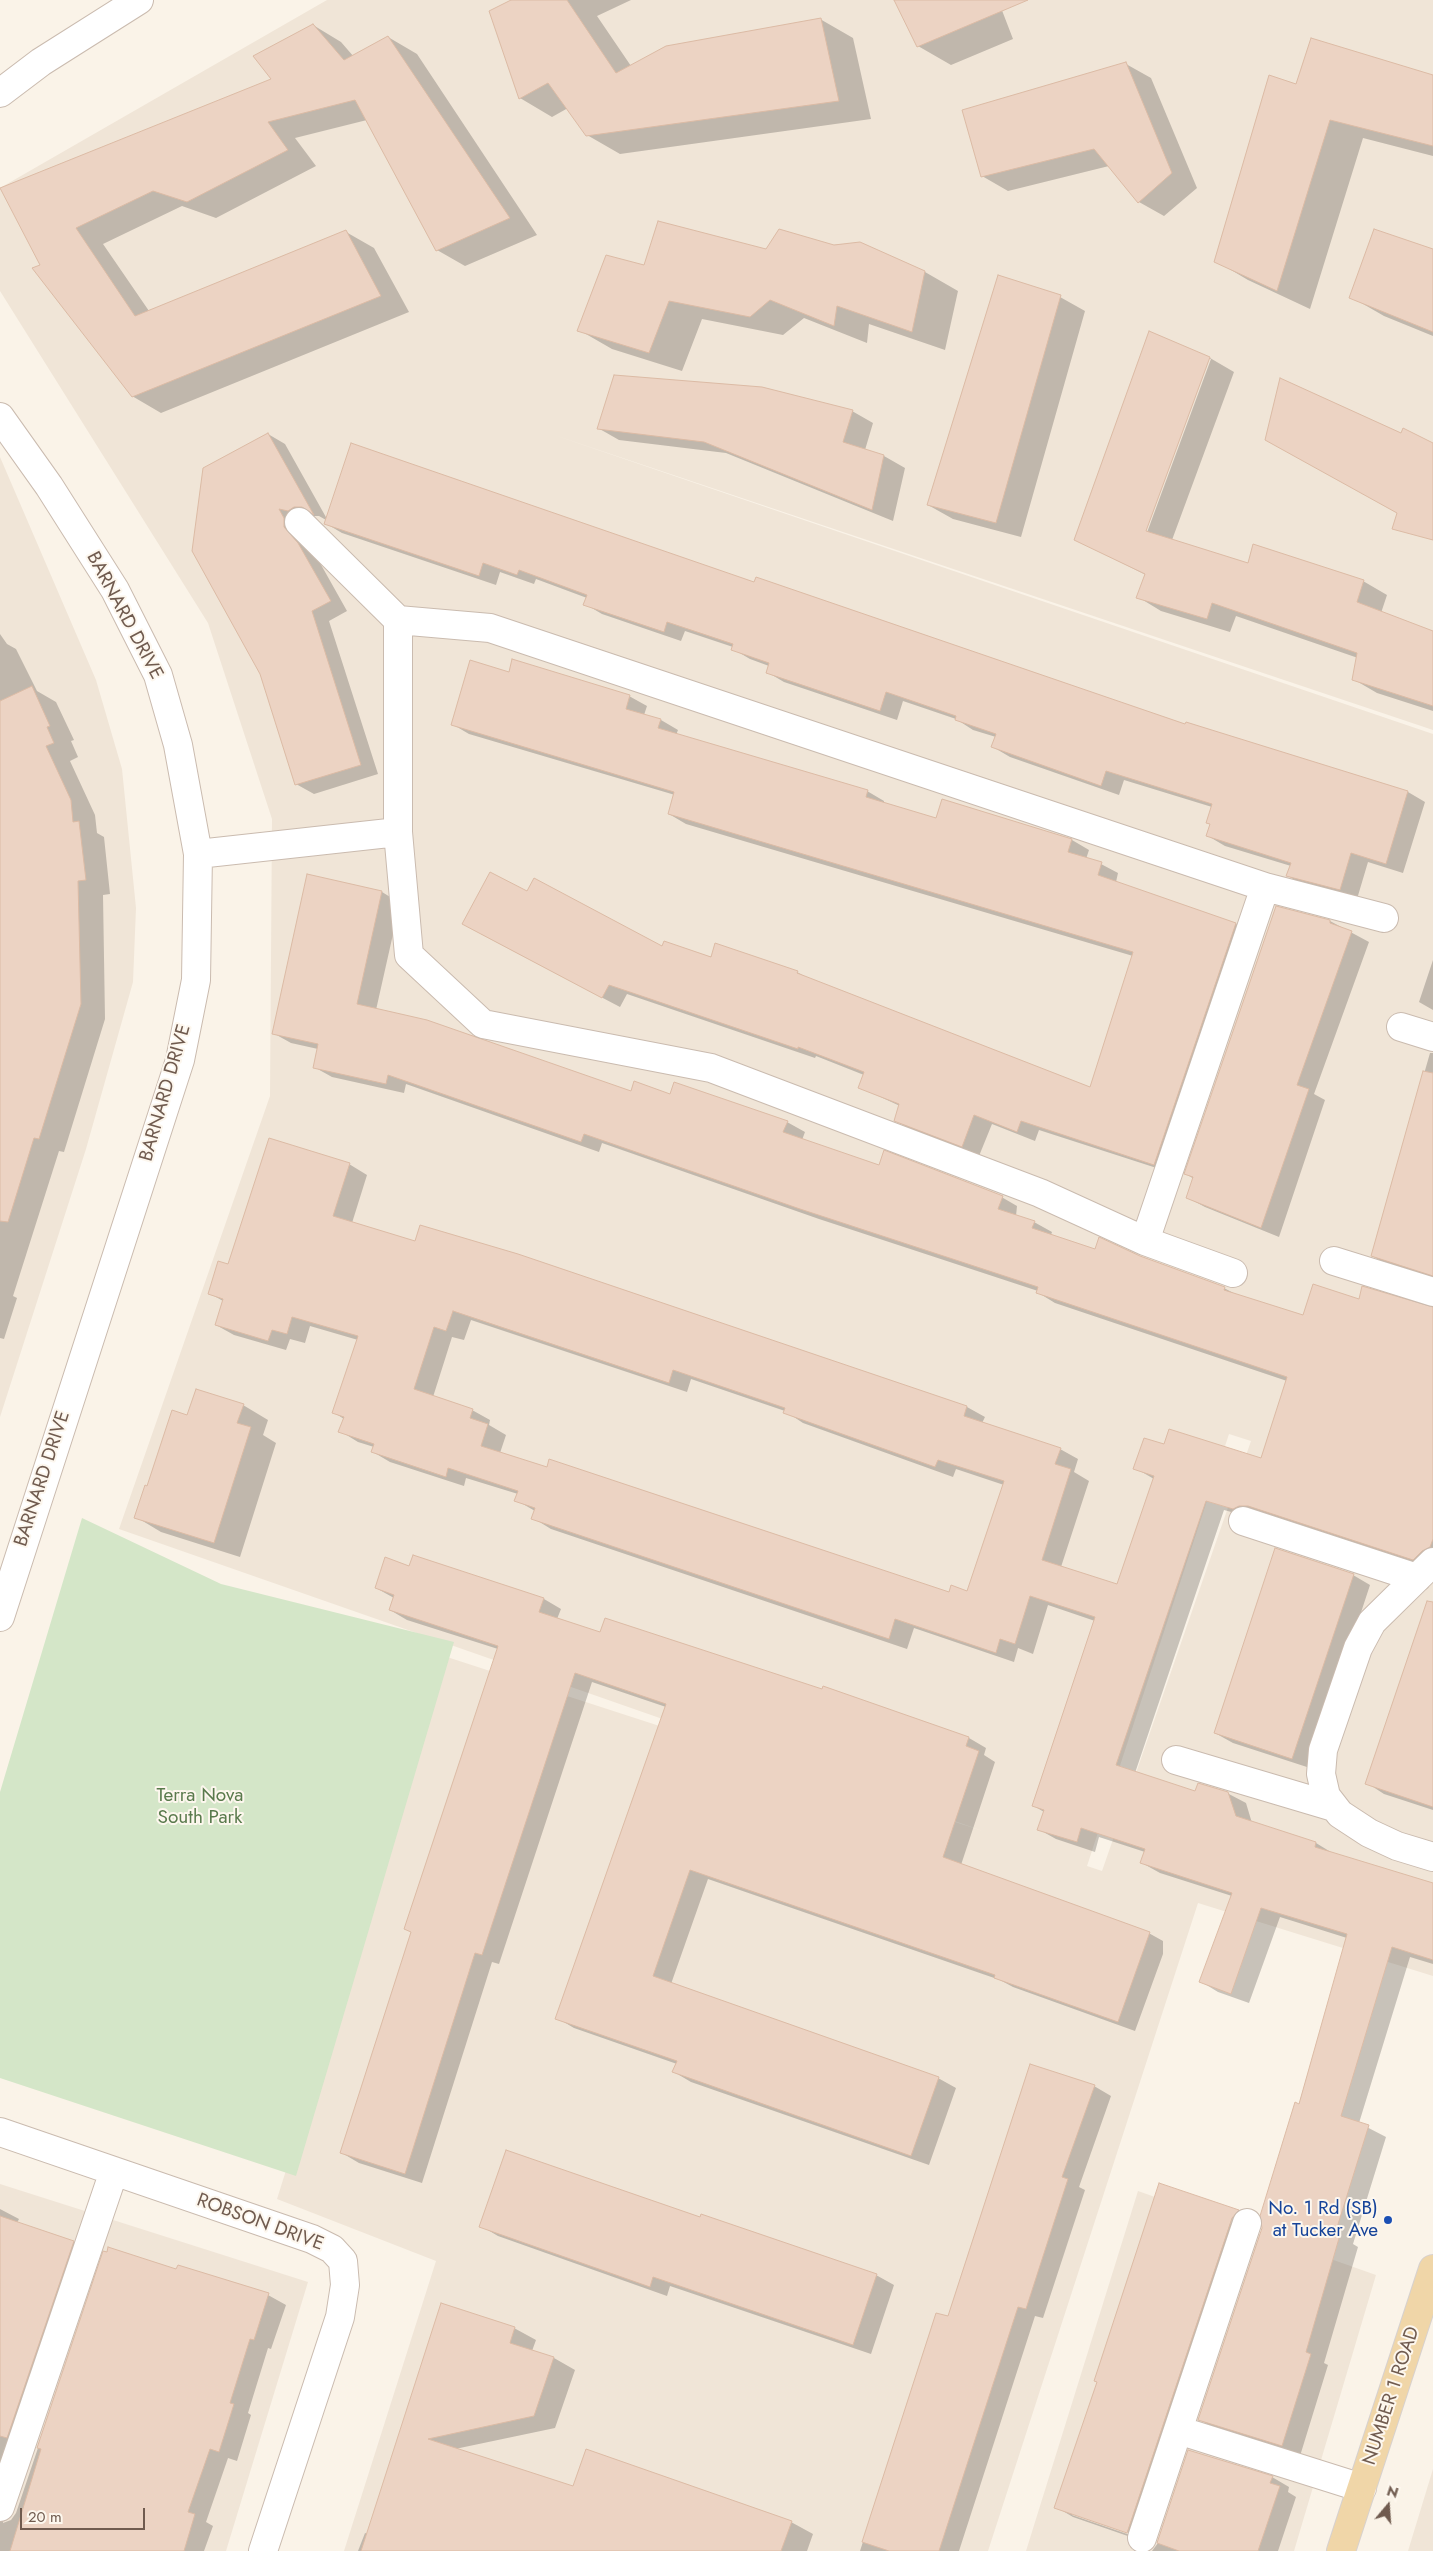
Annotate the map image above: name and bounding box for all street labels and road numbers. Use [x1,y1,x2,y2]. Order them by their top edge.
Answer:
street label: BARNARD DRIVE [81,548,167,684]
street label: BARNARD DRIVE [136,1022,196,1164]
street label: BARNARD DRIVE [10,1408,76,1550]
street label: ROBSON DRIVE [193,2189,327,2257]
street label: NUMBER 1 ROAD [1359,2324,1425,2468]

